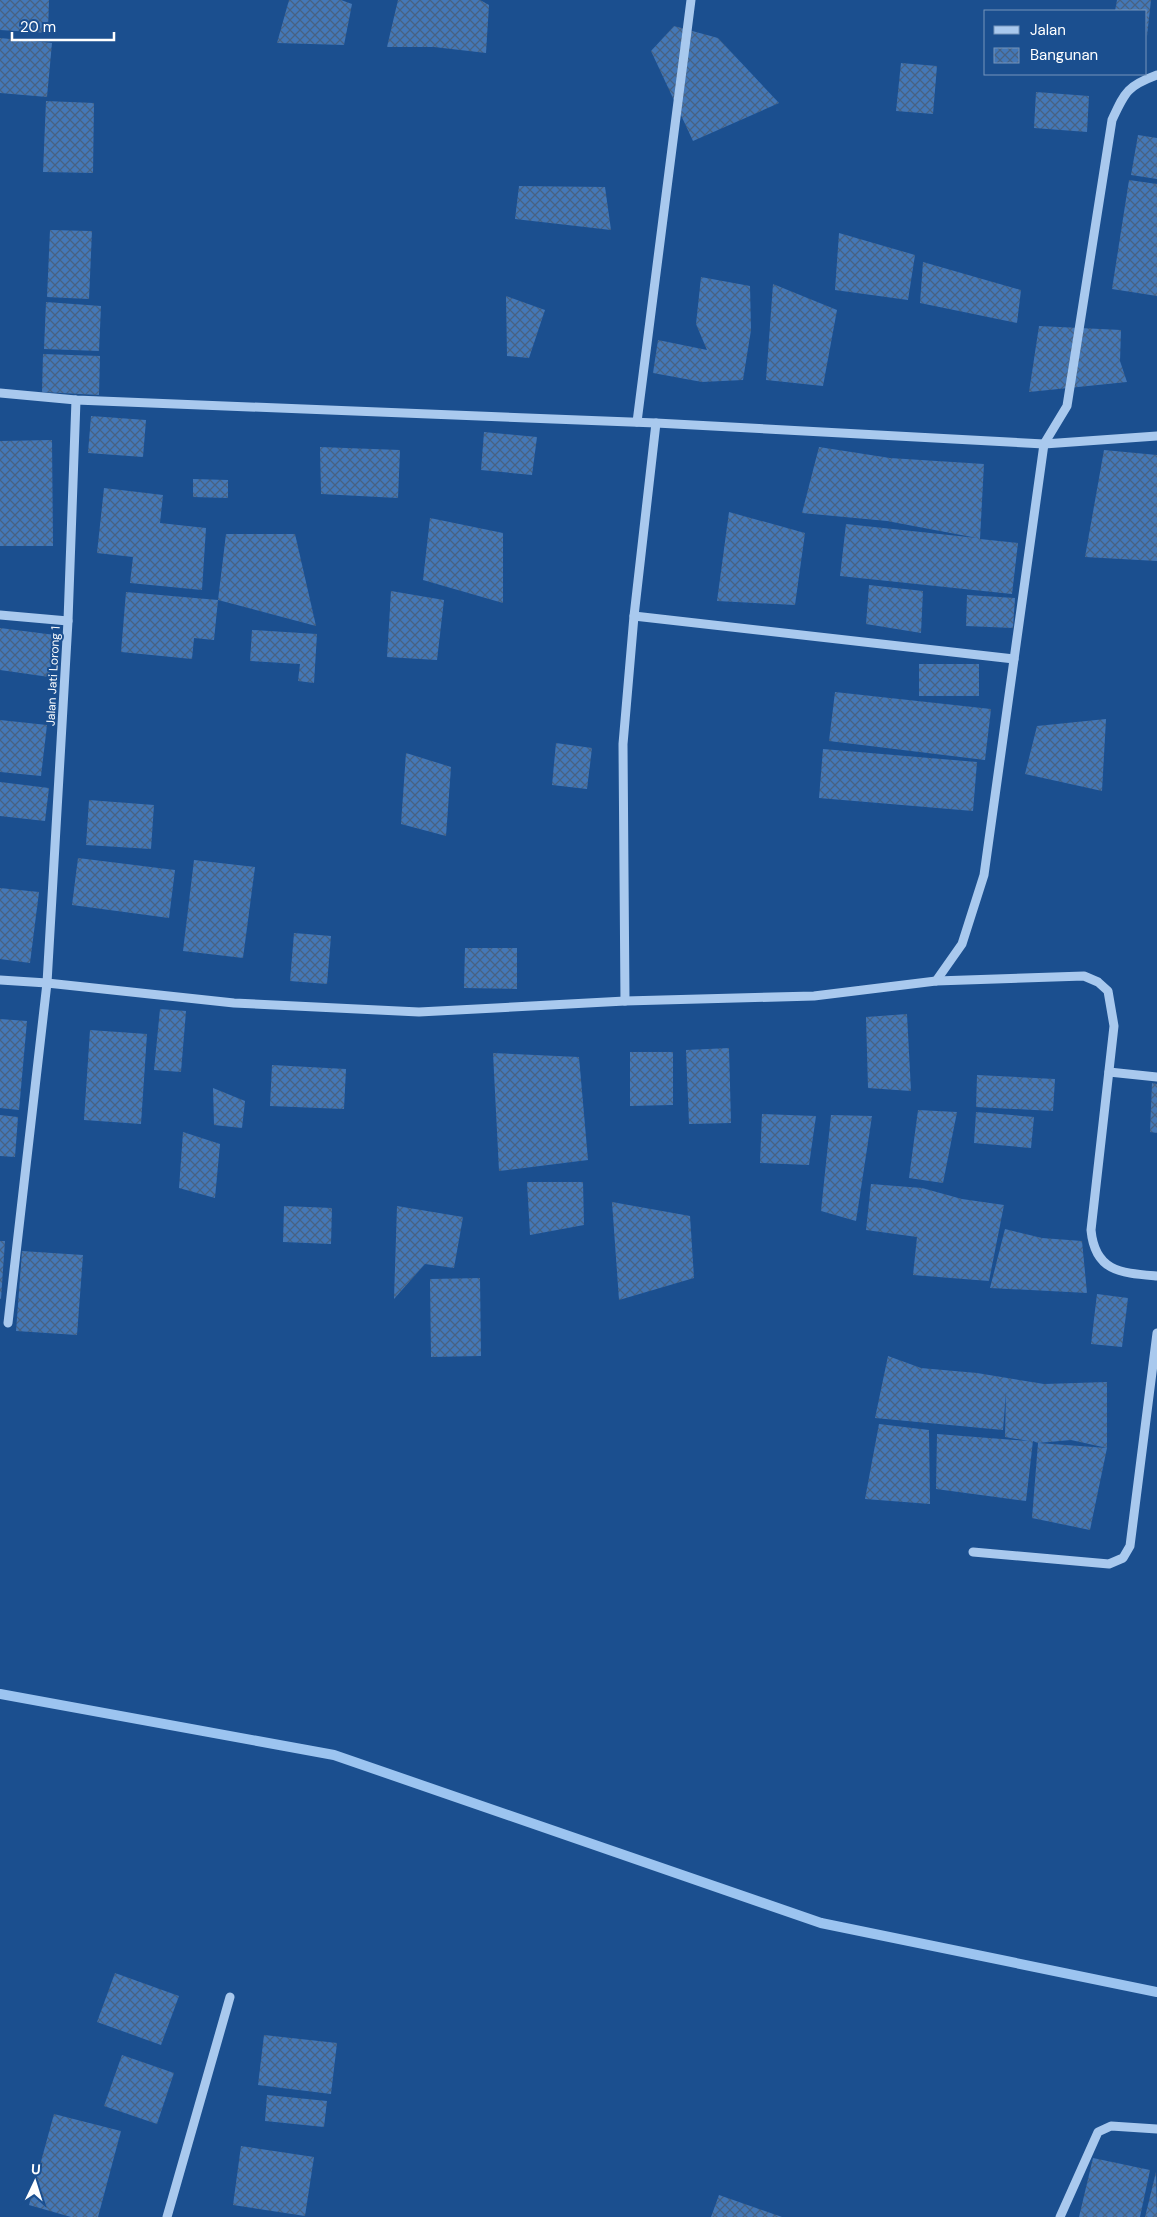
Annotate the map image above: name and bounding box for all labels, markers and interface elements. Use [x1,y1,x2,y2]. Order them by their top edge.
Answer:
scale bar [12,10,115,42]
legend [984,10,1147,75]
text: 20 m [20,17,56,37]
text: Jalan [1030,20,1066,40]
text: Bangunan [1030,45,1098,65]
street label: Jalan Jati Lorong 1 [42,626,64,726]
north arrow [10,2157,60,2207]
text: U [30,2160,41,2178]

